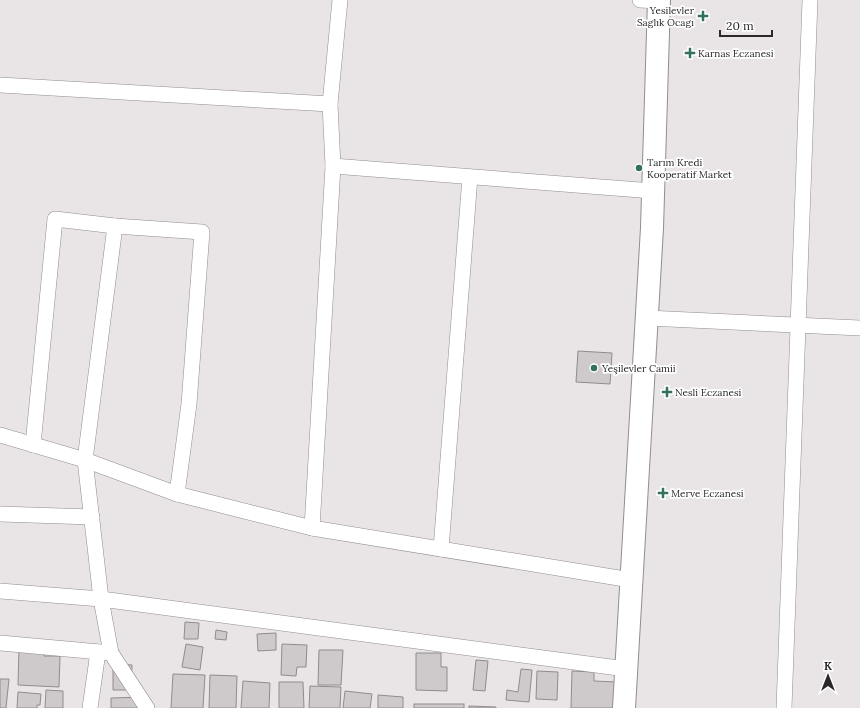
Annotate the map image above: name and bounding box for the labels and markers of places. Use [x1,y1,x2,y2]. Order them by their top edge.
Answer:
place label: Yesilevler Saglık Ocagı [637,4,695,29]
marker: Yesilevler Saglık Ocagı [697,10,709,22]
place label: Karnas Eczanesi [698,47,774,60]
marker: Karnas Eczanesi [685,48,695,58]
place label: Tarım Kredi Kooperatif Market [647,156,732,181]
marker: Tarım Kredi Kooperatif Market [634,163,644,173]
place label: Yeşilevler Camii [601,362,676,375]
marker: Yeşilevler Camii [589,363,599,373]
place label: Nesli Eczanesi [675,386,742,399]
marker: Nesli Eczanesi [662,387,672,397]
place label: Merve Eczanesi [671,487,744,500]
marker: Merve Eczanesi [658,488,668,498]

